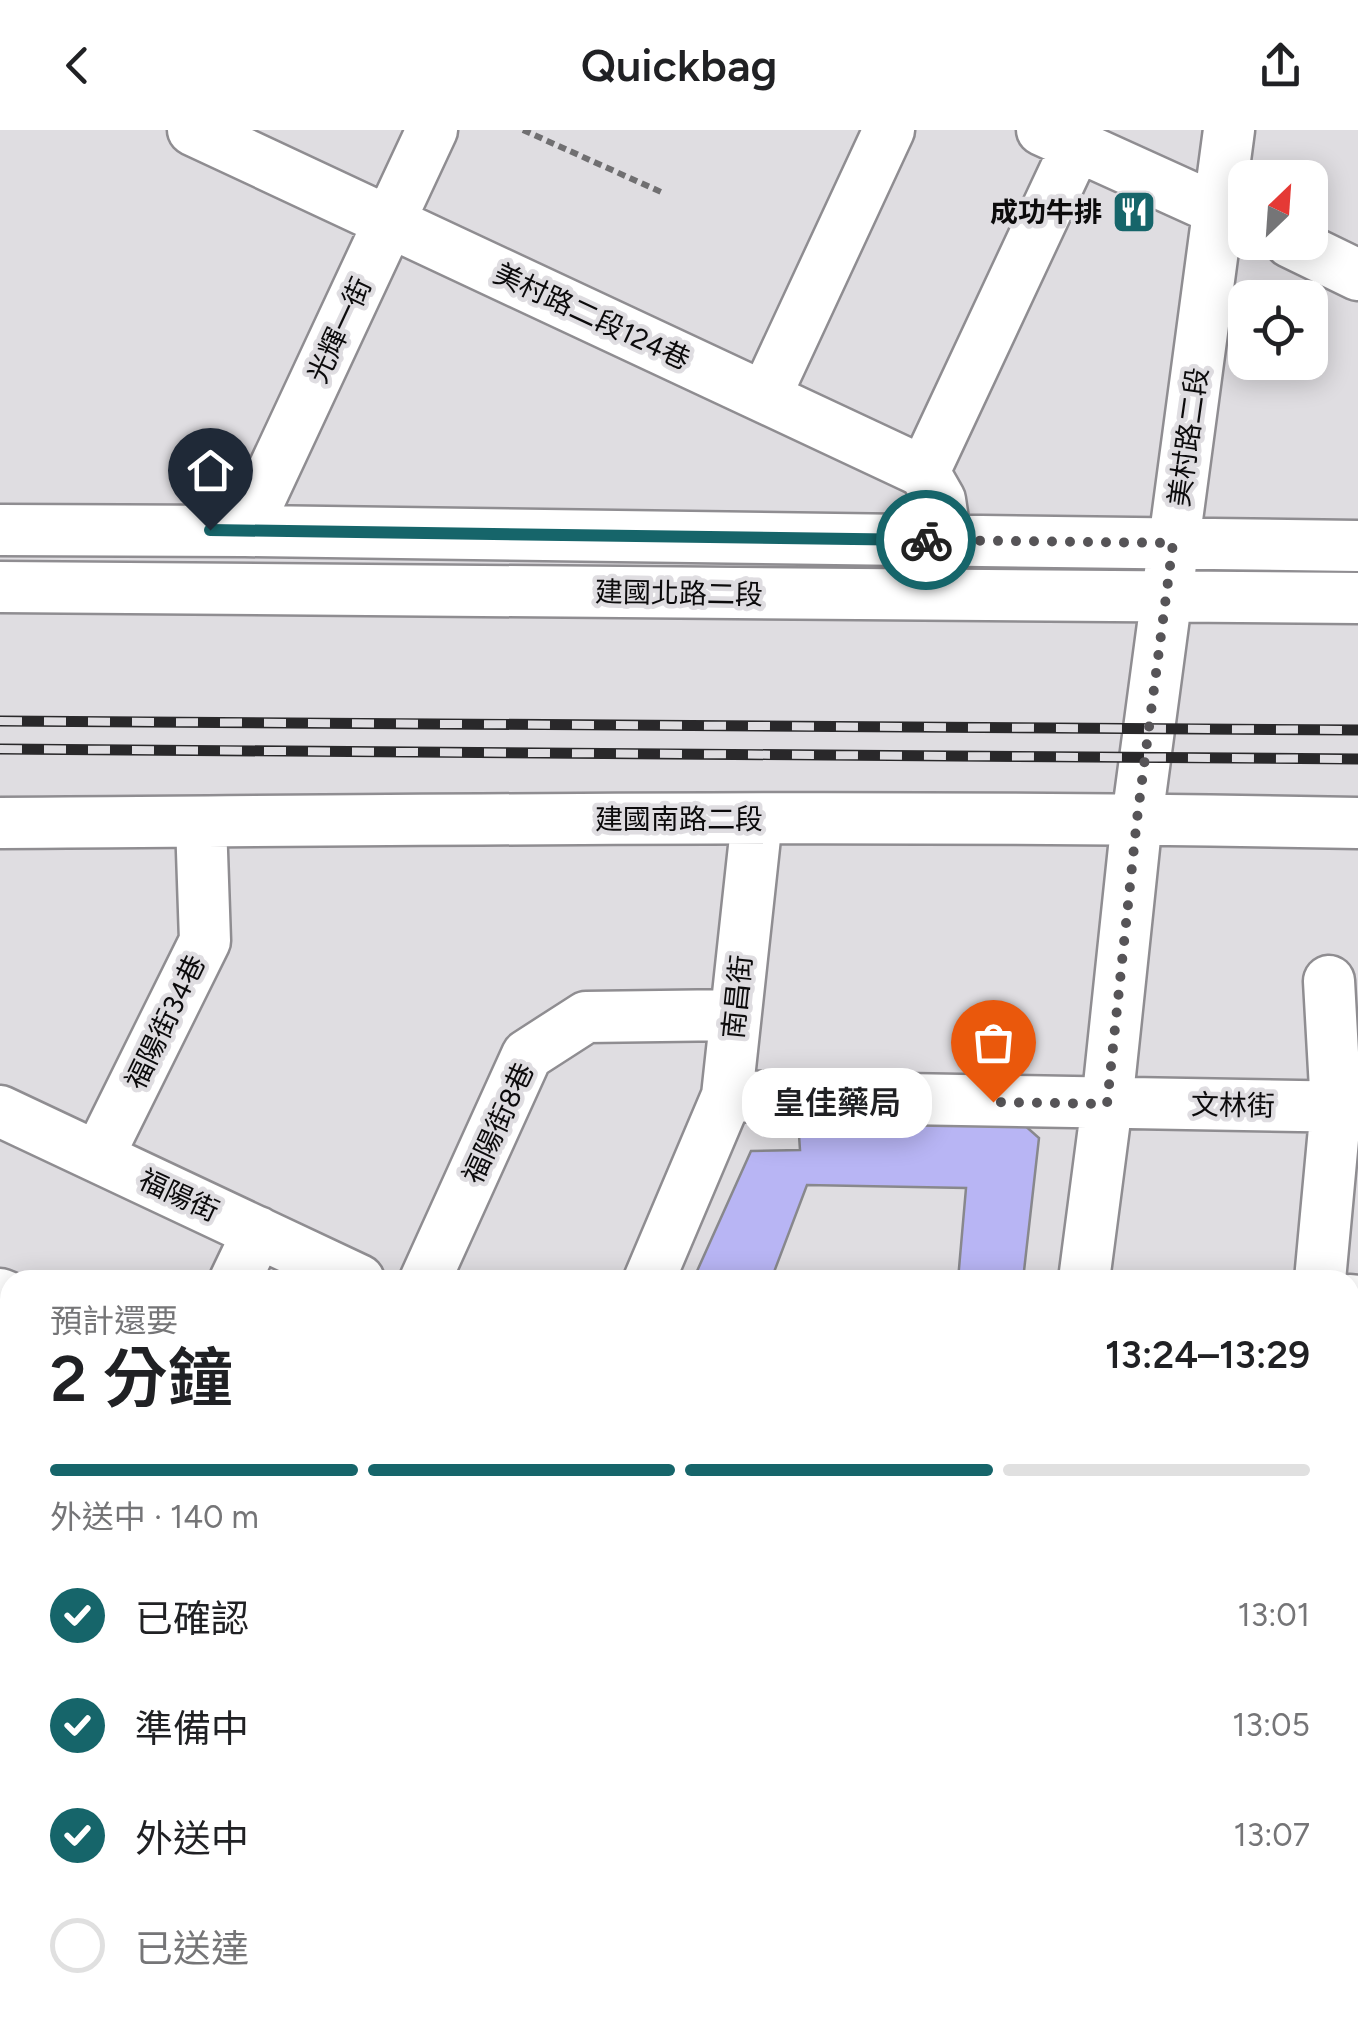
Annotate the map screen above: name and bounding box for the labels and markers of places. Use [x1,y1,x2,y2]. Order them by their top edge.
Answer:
restaurant icon: 成功牛排 [1111,189,1157,235]
place label: 成功牛排 [990,195,1102,229]
pin [168,428,253,531]
pin [951,1000,1036,1103]
callout: 皇佳藥局 [743,1067,933,1137]

